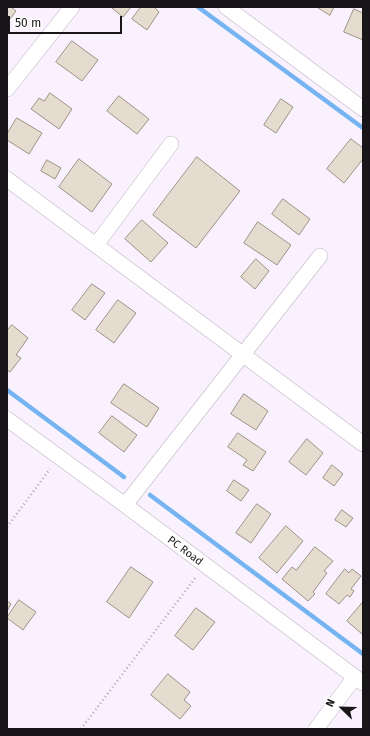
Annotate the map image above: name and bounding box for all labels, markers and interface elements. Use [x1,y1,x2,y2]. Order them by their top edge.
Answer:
scale bar [10,8,124,34]
text: 50 m [15,16,41,30]
street label: PC Road [165,533,205,569]
north arrow [322,688,362,728]
text: N [323,697,338,709]

